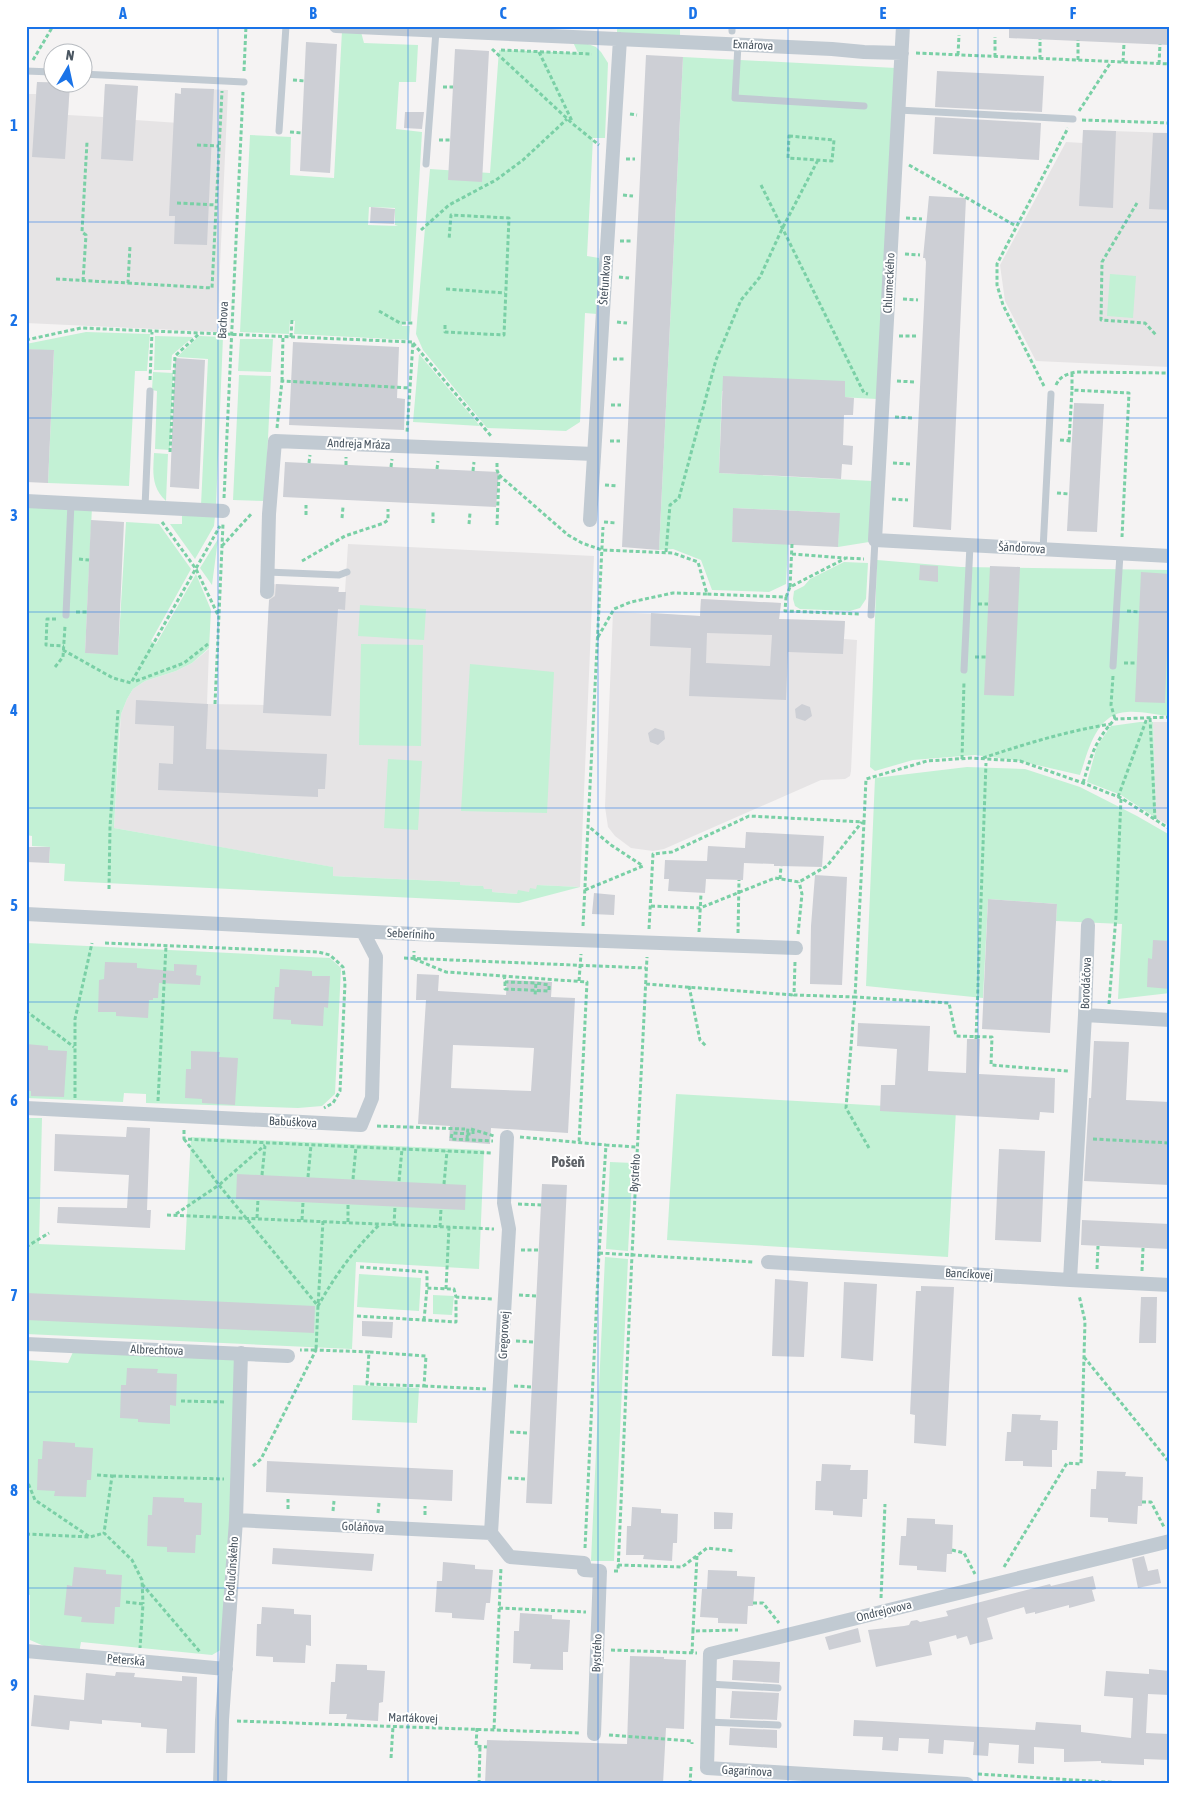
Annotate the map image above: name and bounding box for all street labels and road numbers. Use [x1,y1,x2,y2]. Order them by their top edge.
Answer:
street label: Exnárova [732,37,774,53]
street label: Chlumeckého [880,252,898,314]
street label: Štefunkova [596,255,614,305]
street label: Bachova [215,301,231,339]
street label: Andreja Mráza [327,436,391,452]
street label: Šándorova [998,540,1046,556]
street label: Seberíniho [387,926,436,942]
street label: Borodáčova [1078,957,1094,1009]
street label: Babuškova [269,1114,317,1130]
street label: Bystrého [627,1153,643,1193]
street label: Bancíkovej [945,1266,993,1282]
street label: Gregorovej [496,1311,512,1359]
street label: Albrechtova [130,1342,184,1358]
street label: Goláňova [341,1519,385,1535]
street label: Podlučinského [223,1536,241,1602]
street label: Ondrejovova [855,1597,913,1625]
street label: Bystrého [589,1633,605,1673]
street label: Peterská [106,1651,146,1669]
street label: Martákovej [388,1710,438,1726]
street label: Gagarinova [721,1763,773,1779]

